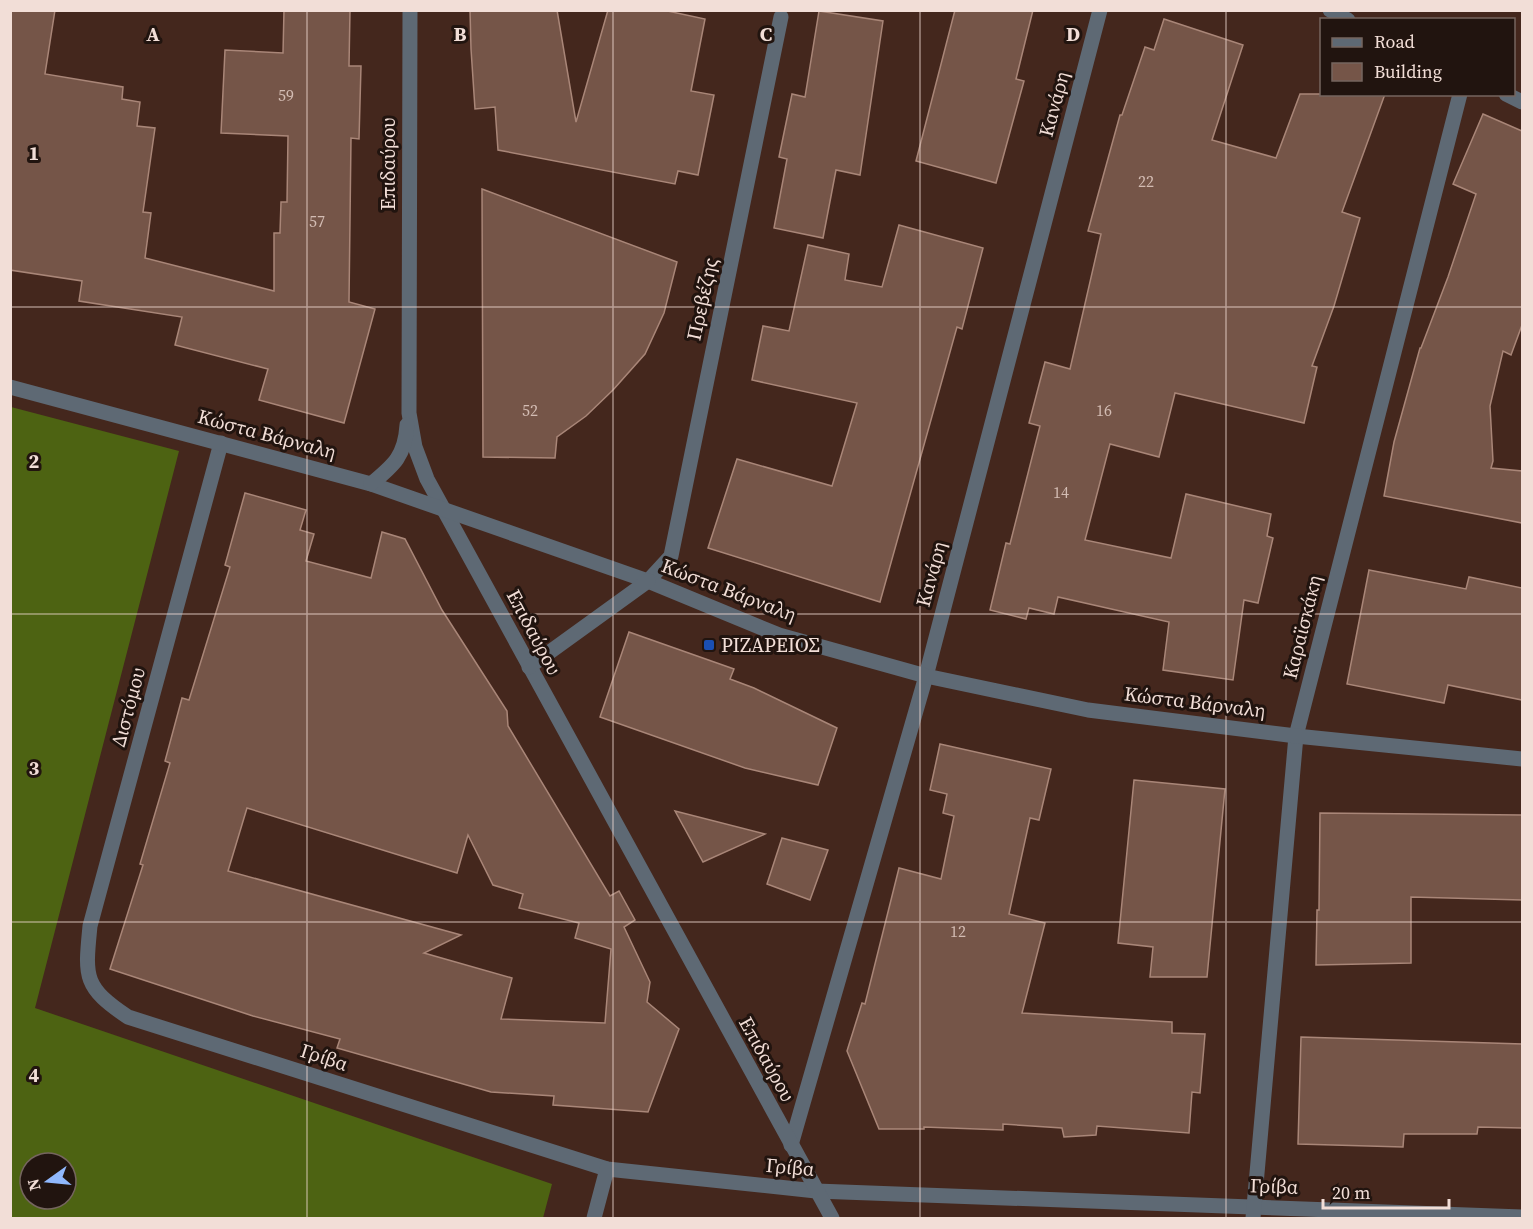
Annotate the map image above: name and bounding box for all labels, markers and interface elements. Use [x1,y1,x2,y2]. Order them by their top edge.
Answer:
legend [1320,18,1515,96]
text: A [146,20,160,48]
text: B [453,20,467,48]
text: C [760,20,772,48]
text: D [1066,20,1080,48]
text: Road [1374,29,1415,54]
text: Building [1374,59,1442,84]
street label: Κανάρη [1032,68,1076,140]
house number: 59 [278,84,294,106]
street label: Επιδαύρου [374,117,402,211]
text: 1 [29,139,39,167]
house number: 22 [1138,170,1154,192]
house number: 57 [309,210,325,232]
street label: Πρεβέζης [680,255,724,343]
house number: 52 [522,399,538,421]
house number: 16 [1096,399,1112,421]
street label: Κώστα Βάρναλη [195,402,339,466]
text: 2 [29,447,40,475]
house number: 14 [1053,481,1069,503]
street label: Κανάρη [909,538,953,610]
street label: Κώστα Βάρναλη [658,551,800,629]
street label: Καραϊσκάκη [1276,572,1328,682]
street label: Επιδαύρου [500,584,568,680]
place label: ΡΙΖΑΡΕΙΟΣ [721,631,820,659]
marker: ΡΙΖΑΡΕΙΟΣ [702,638,716,652]
street label: Διστόμου [104,664,152,750]
street label: Κώστα Βάρναλη [1123,679,1267,725]
text: 3 [29,754,40,782]
house number: 12 [950,920,966,942]
street label: Επιδαύρου [732,1011,802,1107]
street label: Γρίβα [297,1036,351,1078]
text: 4 [29,1061,40,1089]
north arrow [18,1151,78,1211]
street label: Γρίβα [765,1151,815,1183]
street label: Γρίβα [1249,1171,1299,1201]
scale bar [1323,1172,1449,1210]
text: N [21,1176,46,1193]
text: 20 m [1332,1180,1370,1205]

